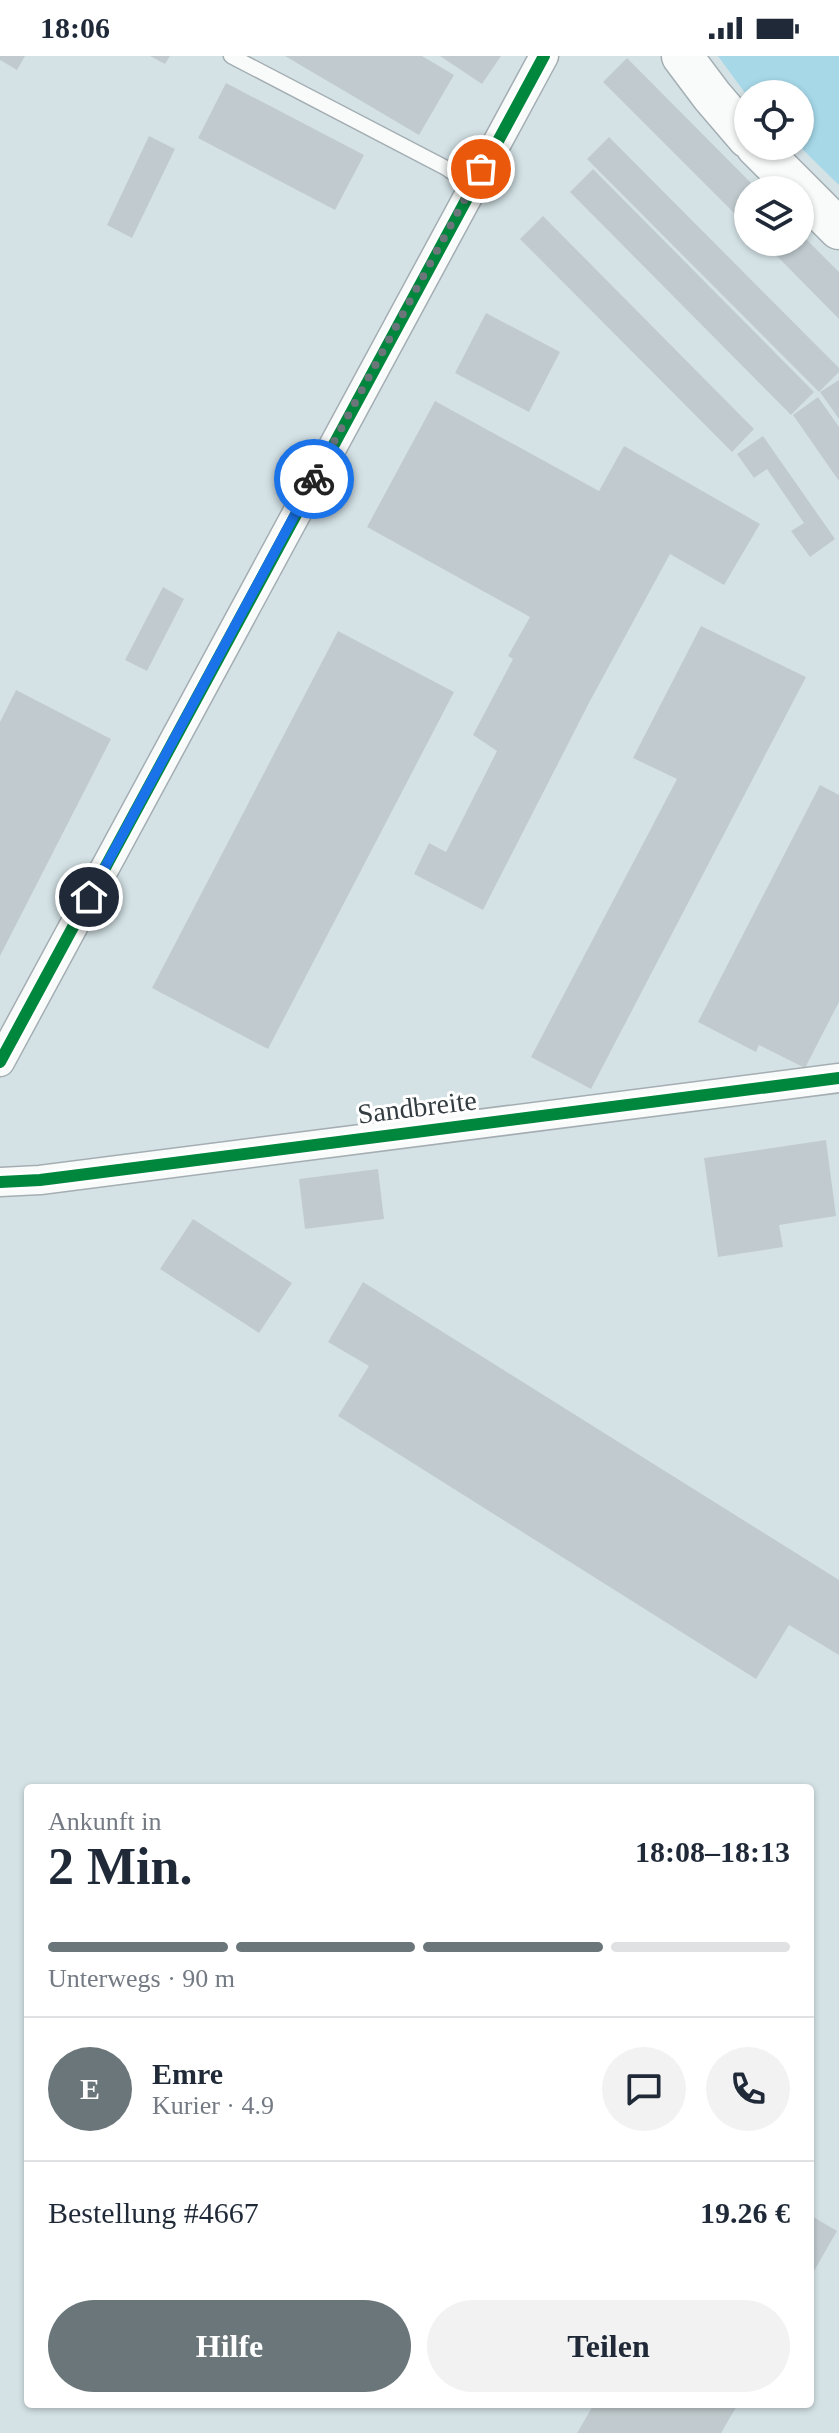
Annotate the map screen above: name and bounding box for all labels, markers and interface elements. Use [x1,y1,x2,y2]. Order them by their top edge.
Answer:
text: 18:06 [40,11,110,44]
map controls [734,80,814,256]
button: locate [734,80,814,160]
pin [447,135,515,203]
icon: bag [459,147,503,191]
button: layers [734,176,814,256]
courier [274,439,354,519]
icon: bike [292,457,336,501]
pin [55,863,123,931]
icon: home [67,875,111,919]
street label: Sandbreite [356,1084,478,1130]
text: Ankunft in [48,1807,161,1836]
text: 18:08–18:13 [635,1835,790,1868]
text: 2 Min. [48,1838,192,1895]
text: Unterwegs · 90 m [48,1964,235,1993]
button: chat [602,2047,686,2131]
button: phone [706,2047,790,2131]
text: Emre [152,2057,223,2090]
text: E [80,2072,100,2105]
text: Kurier · 4.9 [152,2091,274,2120]
text: Bestellung #4667 [48,2196,259,2229]
text: 19.26 € [700,2196,790,2229]
button: Hilfe [48,2300,411,2392]
button: Teilen [427,2300,790,2392]

